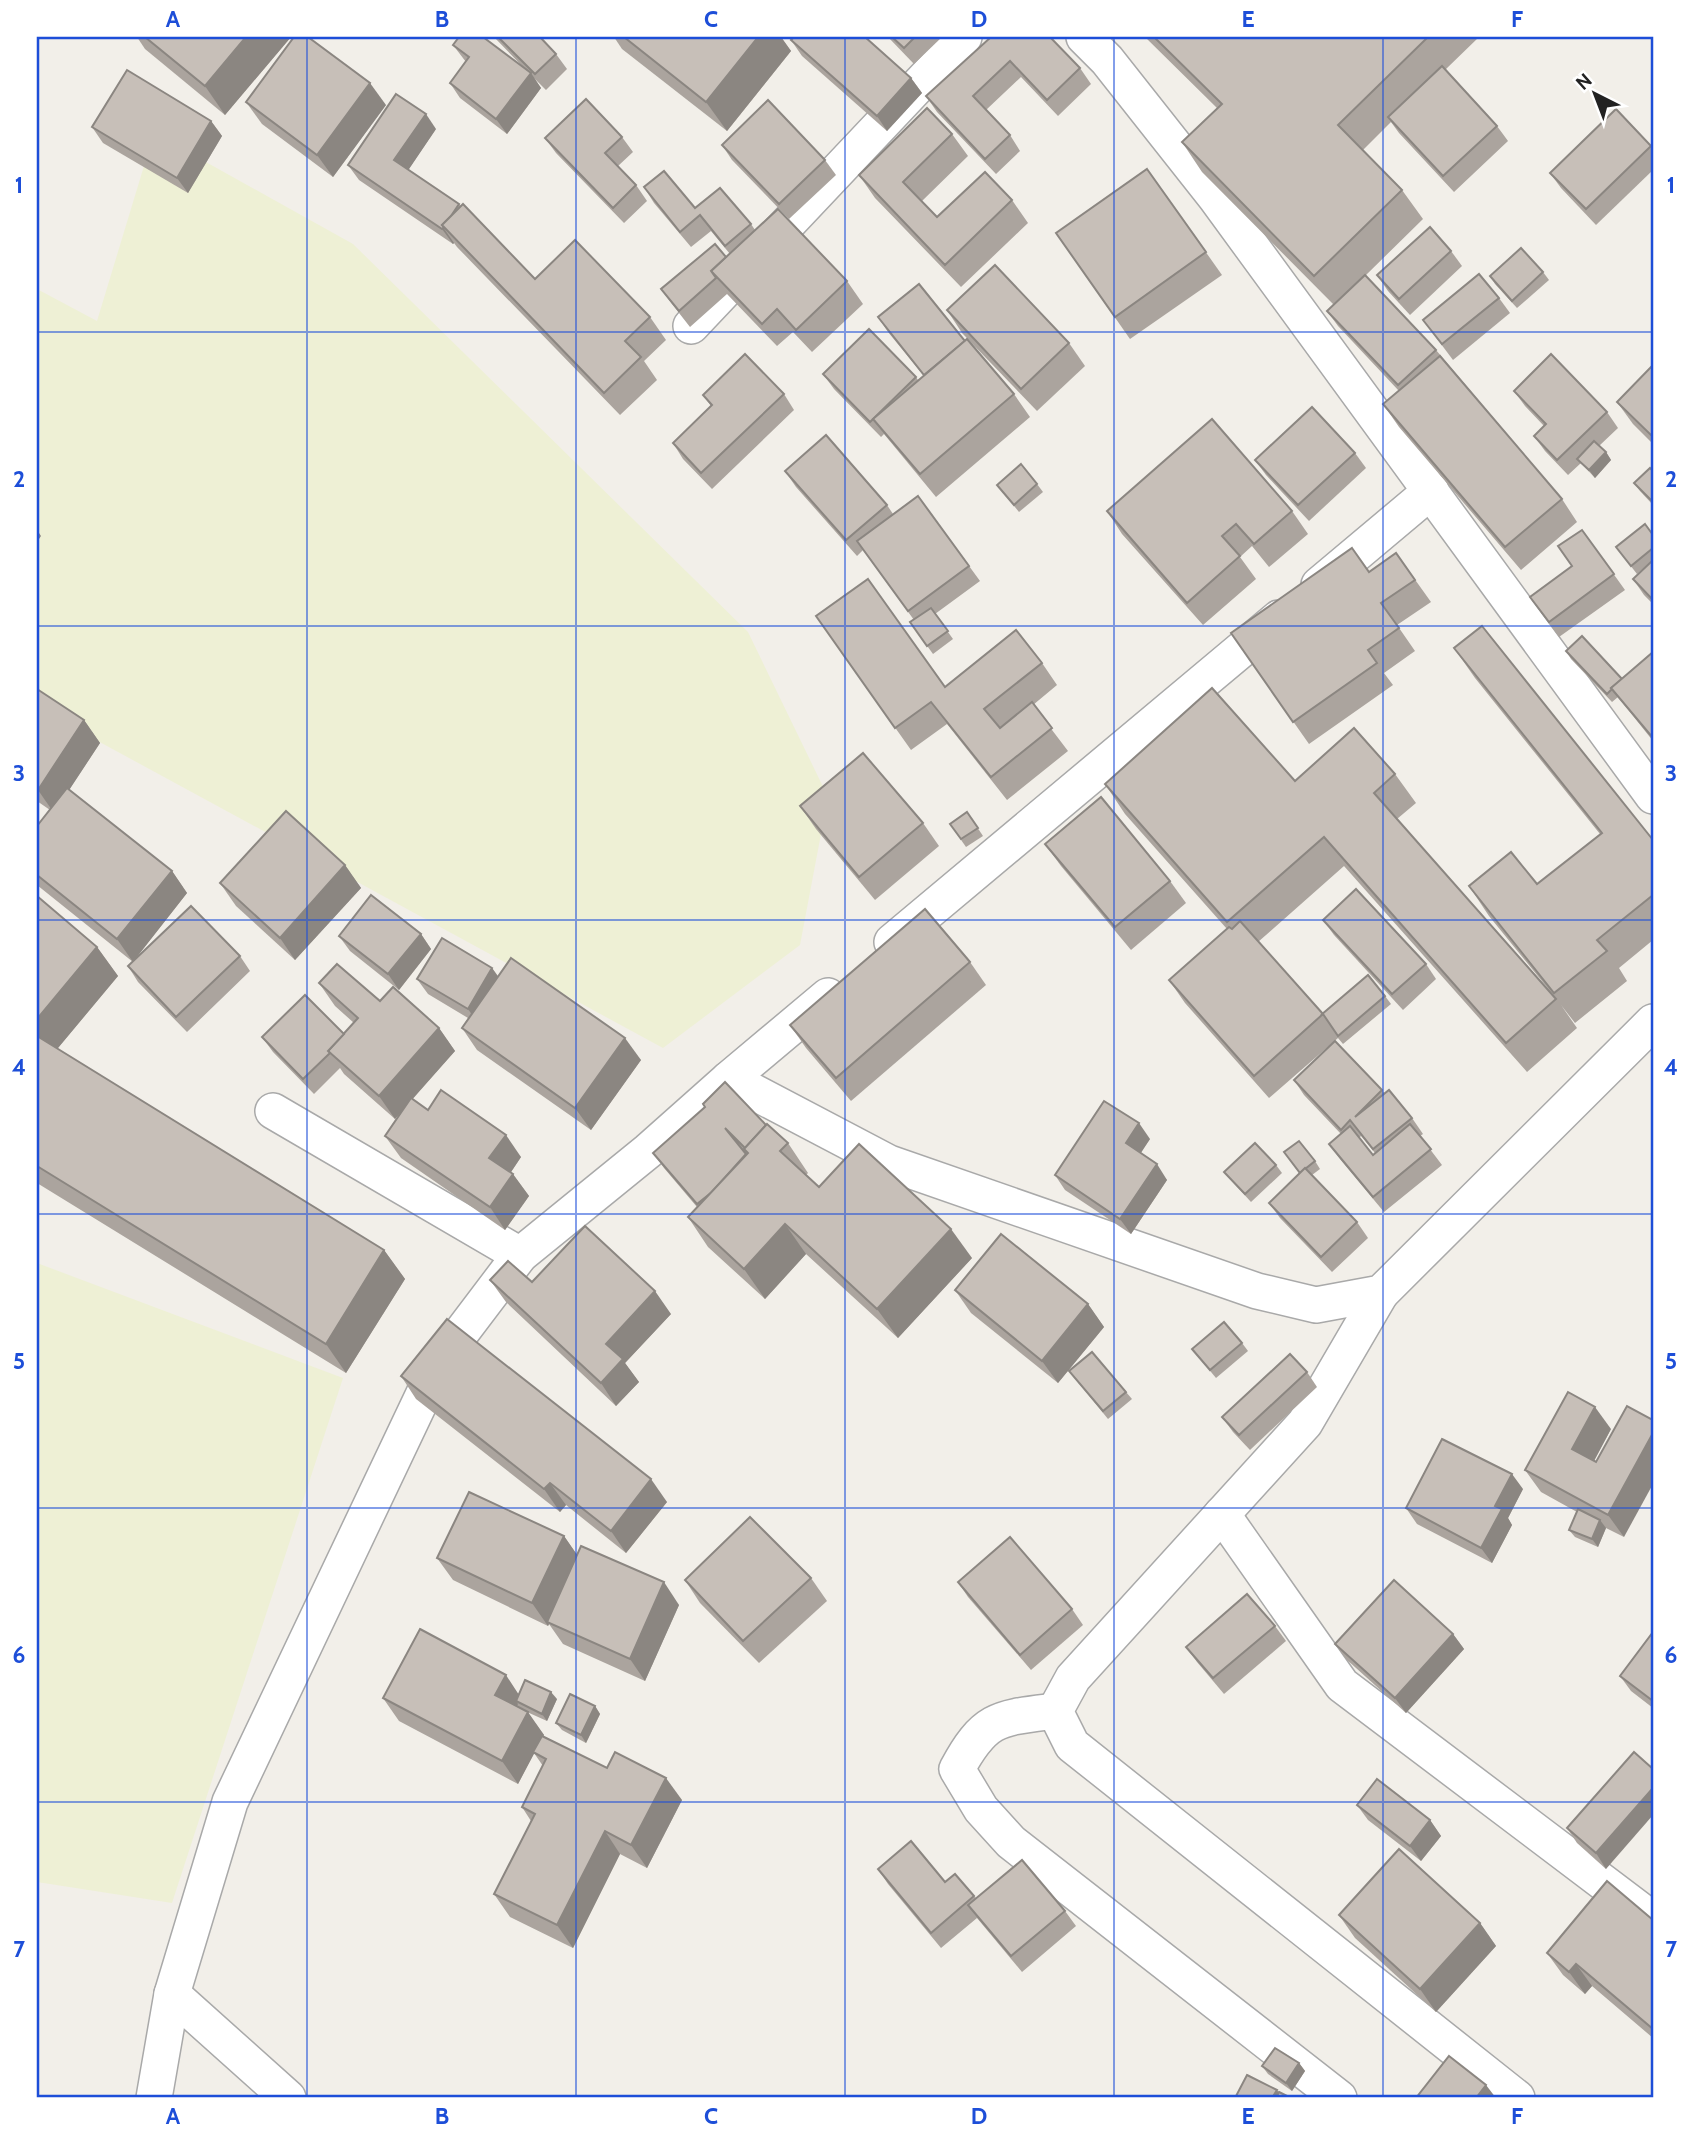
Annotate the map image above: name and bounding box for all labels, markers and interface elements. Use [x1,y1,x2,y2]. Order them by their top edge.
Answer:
text: A [166,5,181,33]
text: B [435,5,449,33]
text: C [704,5,718,33]
text: D [971,5,987,33]
text: E [1241,5,1255,33]
text: F [1511,5,1523,33]
north arrow [1560,60,1630,130]
text: N [1571,69,1597,95]
text: 1 [15,171,23,199]
text: 1 [1667,171,1675,199]
text: 2 [13,465,25,493]
text: 2 [1665,465,1677,493]
text: 3 [13,759,25,787]
text: 3 [1665,759,1677,787]
text: 4 [12,1053,26,1081]
text: 4 [1664,1053,1678,1081]
text: 5 [13,1347,25,1375]
text: 5 [1665,1347,1677,1375]
text: 6 [13,1641,25,1669]
text: 6 [1665,1641,1677,1669]
text: 7 [13,1935,25,1963]
text: 7 [1665,1935,1677,1963]
text: A [166,2102,181,2130]
text: B [435,2102,449,2130]
text: C [704,2102,718,2130]
text: D [971,2102,987,2130]
text: E [1241,2102,1255,2130]
text: F [1511,2102,1523,2130]

